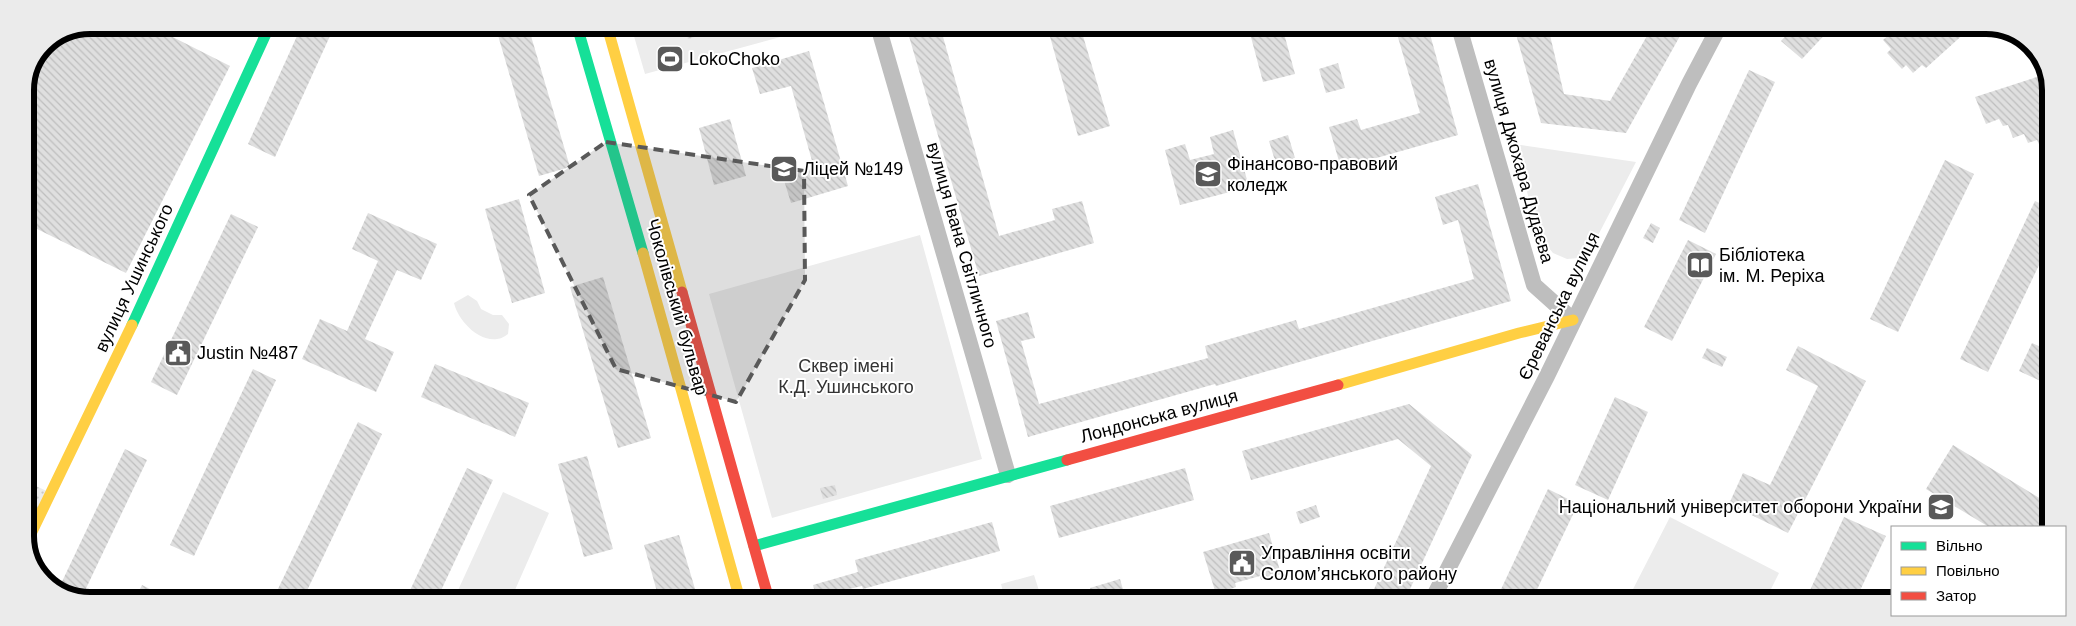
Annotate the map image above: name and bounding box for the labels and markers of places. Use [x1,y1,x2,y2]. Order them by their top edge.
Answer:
sports icon: LokoChoko [655,44,685,74]
place label: LokoChoko [689,49,780,69]
school or university icon: Ліцей №149 [769,154,799,184]
place label: Фінансово-правовий коледж [1227,154,1398,195]
place label: Ліцей №149 [803,159,903,179]
school or university icon: Фінансово-правовий коледж [1193,159,1223,189]
place label: Бібліотека ім. М. Реріха [1719,245,1825,286]
library icon: Бібліотека ім. М. Реріха [1685,250,1715,280]
public building icon: Justin №487 [163,338,193,368]
place label: Justin №487 [197,343,298,363]
school or university icon: Національний університет оборони України [1926,492,1956,522]
place label: Національний університет оборони України [1559,497,1922,517]
place label: Управління освіти Солом’янського району [1261,543,1457,584]
public building icon: Управління освіти Солом’янського району [1227,548,1257,578]

